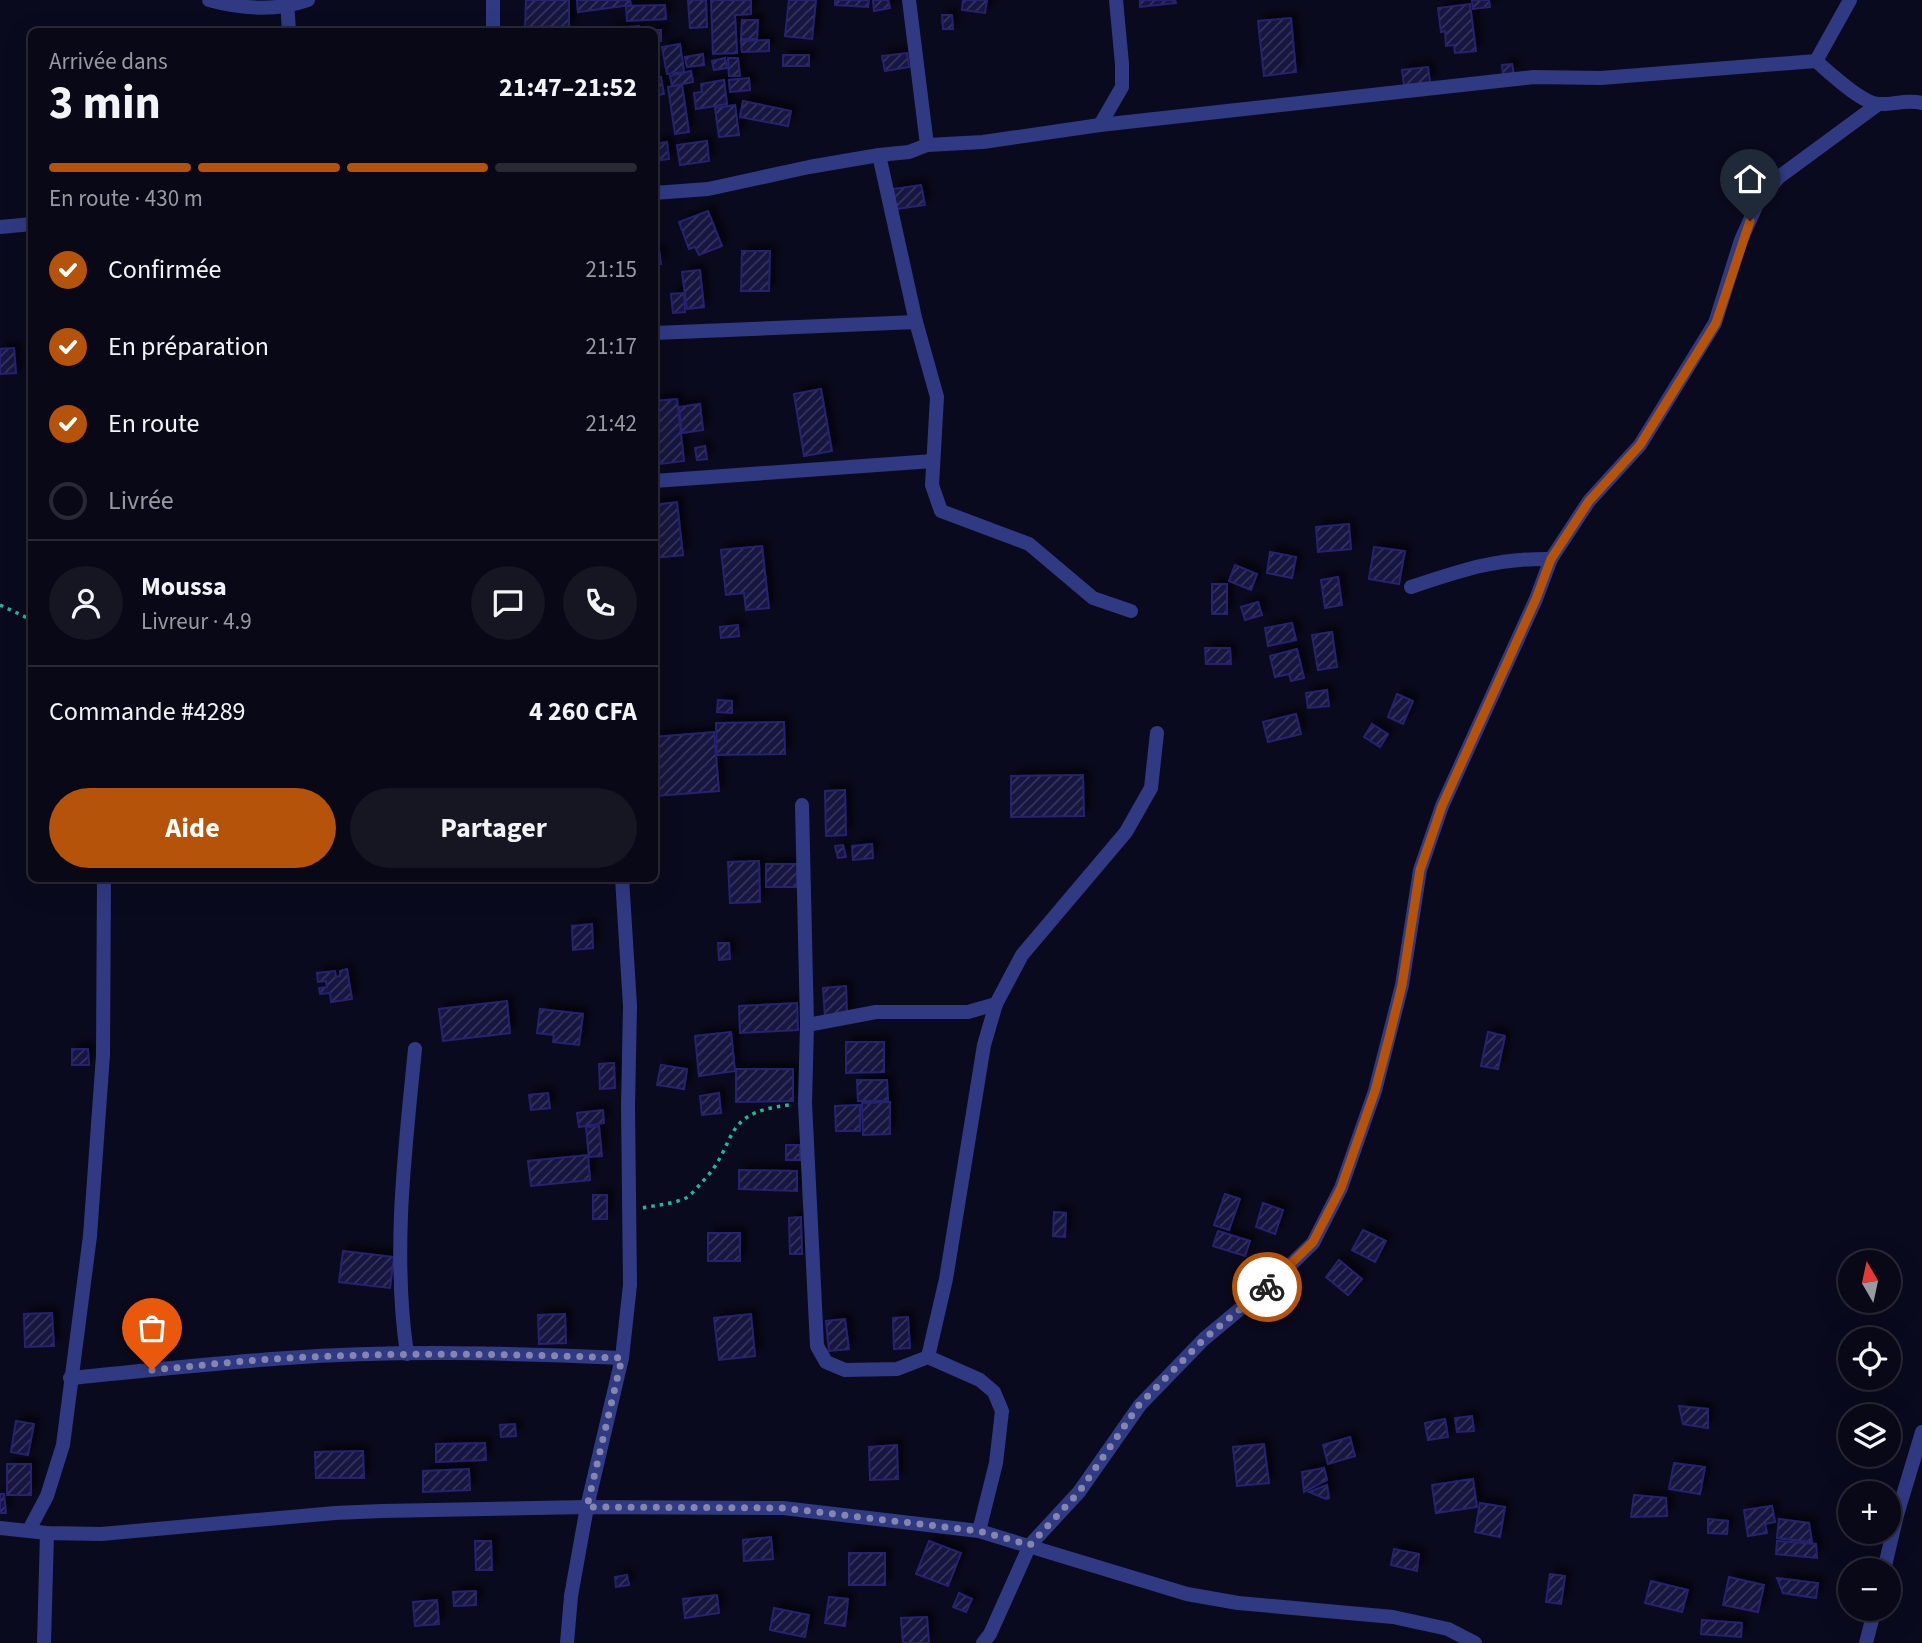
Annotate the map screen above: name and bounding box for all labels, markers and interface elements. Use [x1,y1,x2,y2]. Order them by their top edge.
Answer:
text: Arrivée dans [49,45,168,78]
text: 21:47–21:52 [499,69,637,106]
text: 3 min [49,71,161,136]
pin [1720,149,1780,221]
icon: home [1731,160,1769,198]
text: En route · 430 m [49,182,203,215]
icon: check [49,251,87,289]
text: Confirmée [108,251,222,288]
text: 21:15 [586,253,637,286]
icon: check [49,328,87,366]
text: En préparation [108,328,269,365]
text: 21:17 [586,330,637,363]
icon: check [49,405,87,443]
text: En route [108,405,199,442]
text: 21:42 [586,407,637,440]
text: Livrée [108,482,174,519]
button: person [49,566,123,640]
button: chat [471,566,545,640]
button: phone [563,566,637,640]
text: Moussa [141,568,227,605]
text: Livreur · 4.9 [141,605,252,638]
text: Commande #4289 [49,693,246,730]
text: 4 260 CFA [529,693,637,730]
button: Aide [49,788,336,868]
button: Partager [350,788,637,868]
north arrow [1838,1250,1900,1312]
map controls [1838,1250,1901,1621]
courier [1232,1252,1302,1322]
icon: bike [1248,1268,1286,1306]
pin [122,1298,182,1370]
icon: bag [133,1309,171,1347]
button: locate [1838,1327,1901,1390]
button: layers [1838,1404,1901,1467]
button: + [1838,1481,1901,1544]
button: − [1838,1558,1901,1621]

